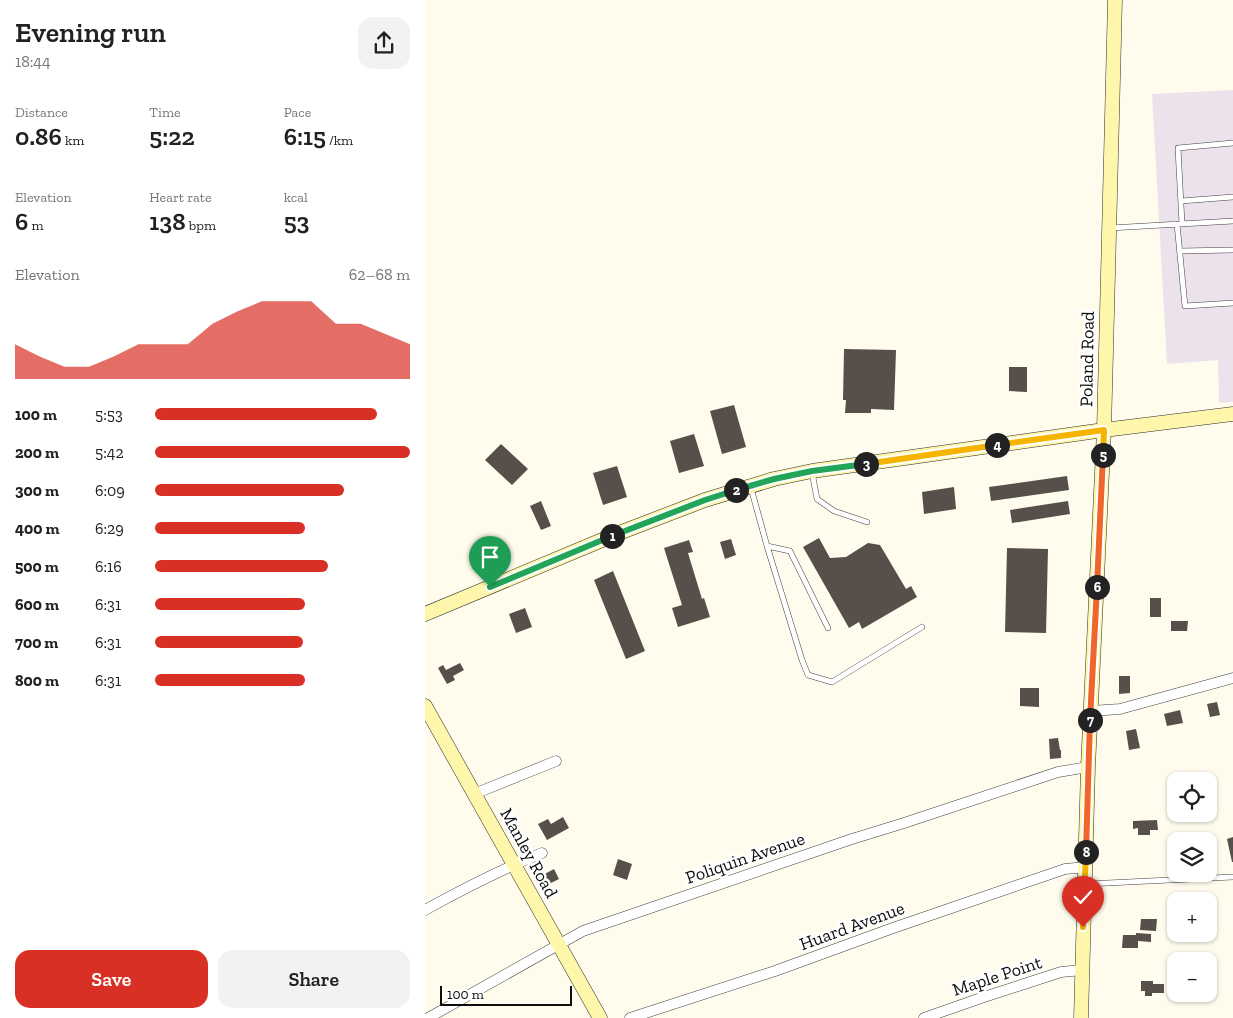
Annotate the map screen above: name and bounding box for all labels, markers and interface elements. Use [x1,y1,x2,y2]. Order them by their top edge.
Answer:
text: Evening run [15,16,166,49]
button: share [358,17,410,69]
text: 18:44 [15,52,51,71]
text: Distance [15,104,68,121]
text: Time [149,104,181,121]
text: Pace [284,104,311,121]
text: 0.86 [15,121,62,151]
text: 5:22 [149,121,195,151]
text: 6:15 [284,121,326,151]
text: km [62,132,84,149]
text: /km [326,132,353,149]
text: Elevation [15,189,72,206]
text: Heart rate [149,189,212,206]
text: kcal [284,189,308,206]
text: 6 [15,206,28,236]
text: 138 [149,206,186,236]
text: 53 [284,206,310,236]
text: m [28,217,44,234]
text: bpm [186,217,216,234]
text: Elevation [15,265,80,284]
text: 62–68 m [349,265,410,284]
street label: Poland Road [1075,311,1099,407]
text: 100 m [15,405,57,424]
text: 5:53 [95,405,123,424]
pin: 4 [985,432,1009,458]
text: 4 [994,437,1001,454]
pin: 5 [1091,442,1115,468]
text: 200 m [15,443,59,462]
text: 5:42 [95,443,124,462]
text: 5 [1100,447,1107,464]
pin: 3 [853,452,879,476]
text: 3 [863,456,870,473]
pin: 2 [723,478,749,502]
text: 300 m [15,481,59,500]
text: 6:09 [95,481,125,500]
text: 2 [733,482,740,499]
text: 400 m [15,519,60,538]
text: 6:29 [95,519,124,538]
pin: 1 [599,524,625,548]
text: 1 [610,528,615,545]
pin [469,536,511,587]
icon: arrive [476,543,504,571]
text: 500 m [15,557,59,576]
text: 6:16 [95,557,122,576]
pin: 6 [1085,574,1109,600]
text: 6 [1094,579,1101,596]
text: 600 m [15,595,59,614]
text: 6:31 [95,595,121,614]
text: 700 m [15,633,58,652]
text: 6:31 [95,633,121,652]
text: 800 m [15,671,59,690]
text: 6:31 [95,671,121,690]
pin: 7 [1077,708,1103,732]
text: 7 [1087,712,1094,729]
map controls [1167,772,1217,1002]
button: locate [1167,772,1217,822]
street label: Manley Road [495,804,563,902]
street label: Poliquin Avenue [682,827,808,889]
button: layers [1167,832,1217,882]
pin: 8 [1073,840,1099,864]
text: 8 [1083,844,1090,861]
pin [1062,876,1104,927]
icon: check [1069,883,1097,911]
button: + [1167,892,1217,942]
street label: Huard Avenue [797,897,907,955]
button: Save [15,950,208,1008]
button: Share [218,950,410,1008]
street label: Maple Point [949,951,1045,1001]
button: − [1167,952,1217,1002]
scale bar [440,983,573,1006]
text: 100 m [447,986,484,1003]

